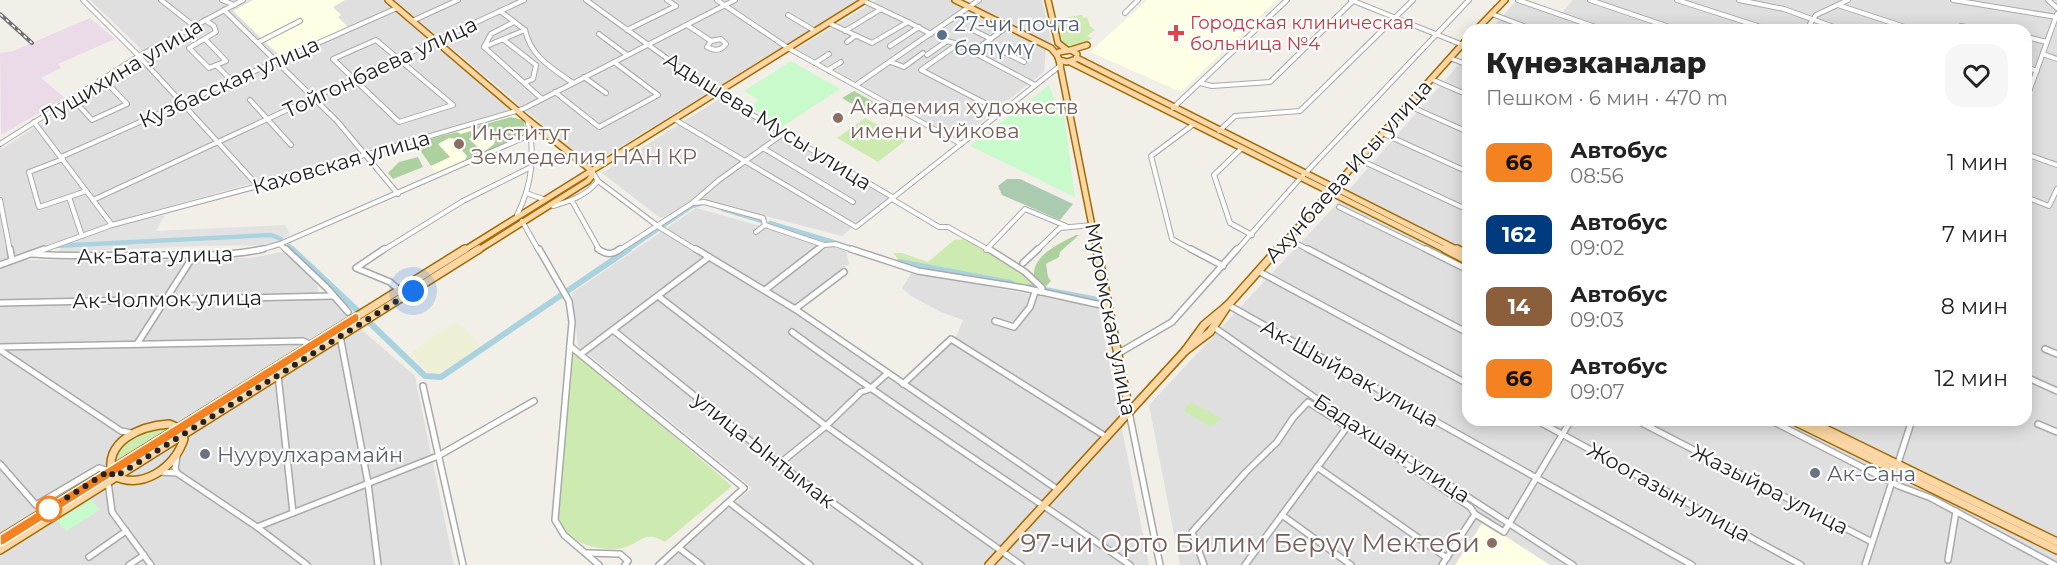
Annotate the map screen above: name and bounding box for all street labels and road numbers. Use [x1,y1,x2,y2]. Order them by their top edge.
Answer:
street label: Тойгонбаева улица [279,11,481,123]
street label: Лущихина улица [35,13,207,129]
street label: Кузбасская улица [135,31,323,133]
street label: Адышева Мусы улица [660,47,876,195]
street label: Ахунбаева Исы улица [1259,74,1437,268]
street label: Каховская улица [249,125,433,199]
street label: Муромская улица [1080,220,1142,418]
street label: Ак-Бата улица [77,241,233,269]
street label: Ак-Чолмок улица [72,285,262,313]
street label: Ак-Шыйрак улица [1257,314,1443,432]
street label: улица Ынтымак [687,386,840,513]
street label: Бадахшан улица [1309,388,1475,508]
street label: Жоогазын улица [1583,437,1755,547]
street label: Жазыйра улица [1687,439,1853,539]

